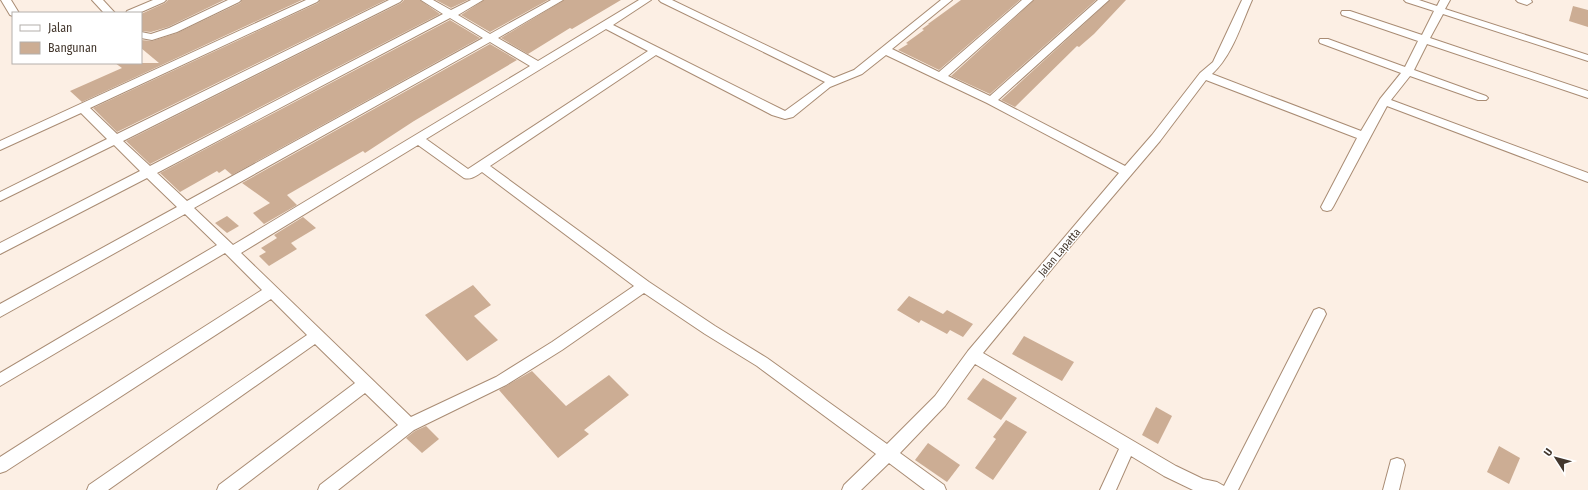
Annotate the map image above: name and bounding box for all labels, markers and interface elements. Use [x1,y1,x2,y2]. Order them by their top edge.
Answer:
legend [12,12,142,64]
text: Jalan [48,21,72,35]
text: Bangunan [48,41,97,55]
street label: Jalan Lapatta [1036,226,1083,279]
north arrow [1536,438,1576,478]
text: U [1541,446,1555,459]

